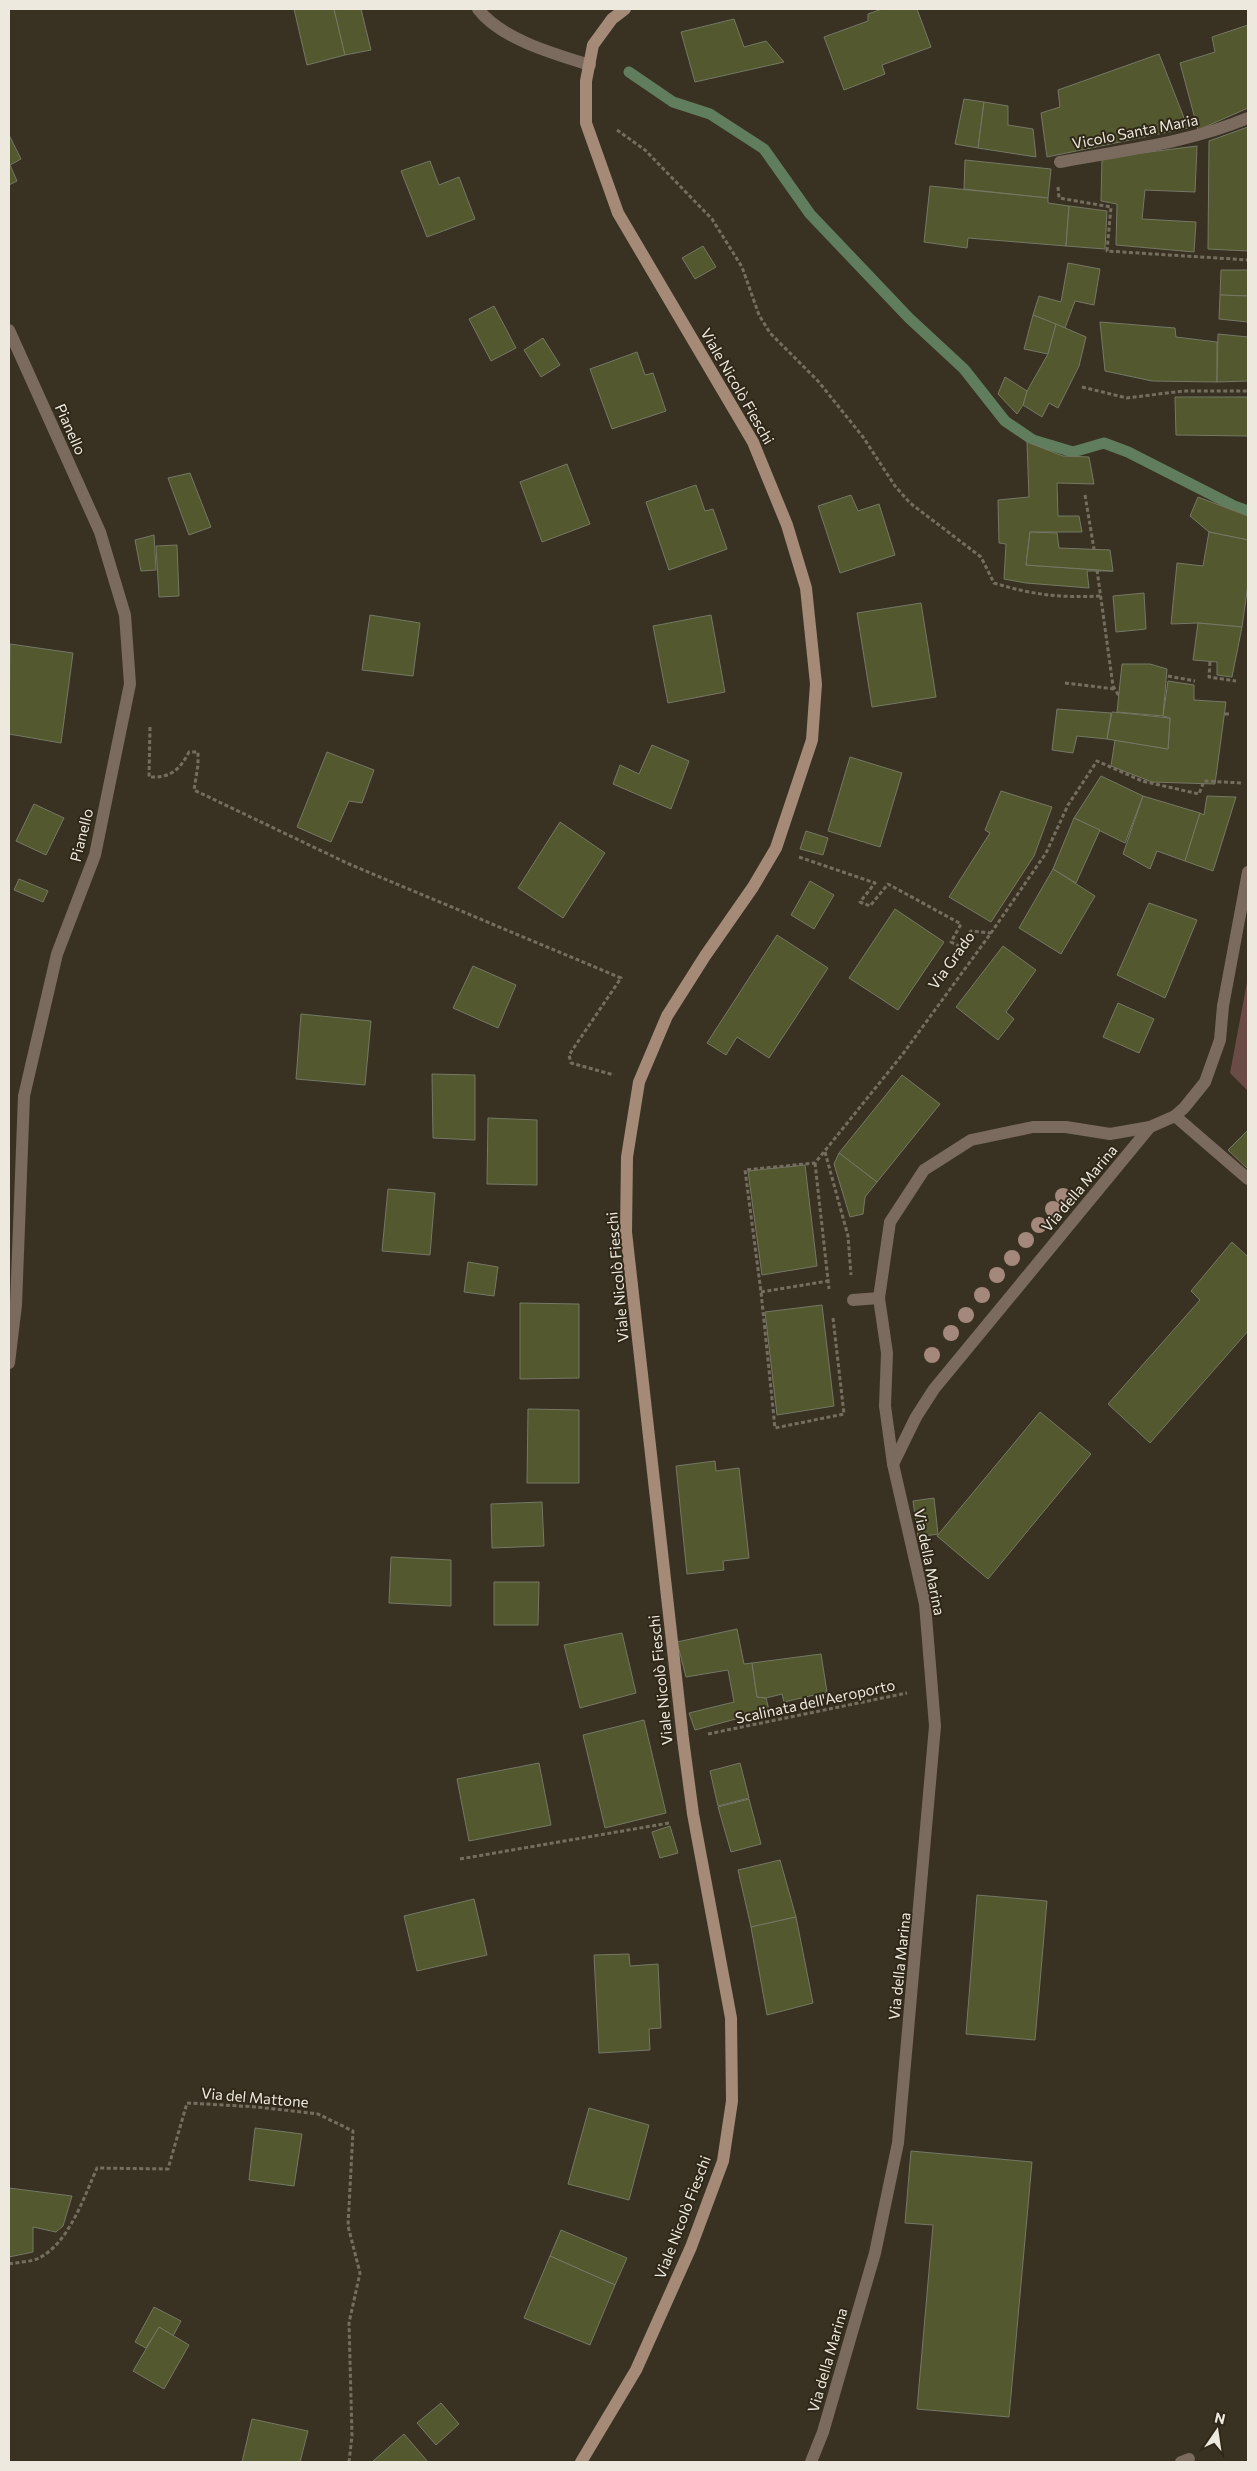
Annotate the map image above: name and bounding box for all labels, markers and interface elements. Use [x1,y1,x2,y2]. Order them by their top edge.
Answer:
street label: Vicolo Santa Maria [1070,110,1200,152]
street label: Viale Nicolò Fieschi [697,325,779,447]
street label: Pianello [52,401,90,457]
street label: Pianello [66,806,96,863]
street label: Via Grado [924,928,978,992]
street label: Via della Marina [1037,1141,1121,1235]
street label: Viale Nicolò Fieschi [602,1211,632,1343]
street label: Via della Marina [911,1507,949,1617]
street label: Viale Nicolò Fieschi [644,1614,676,1746]
street label: Scalinata dell'Aeroporto [733,1675,897,1727]
street label: Via della Marina [884,1911,914,2021]
street label: Via del Mattone [200,2083,310,2111]
street label: Viale Nicolò Fieschi [650,2153,714,2281]
street label: Via della Marina [803,2306,851,2414]
north arrow [1192,2406,1242,2456]
text: N [1213,2408,1227,2427]

